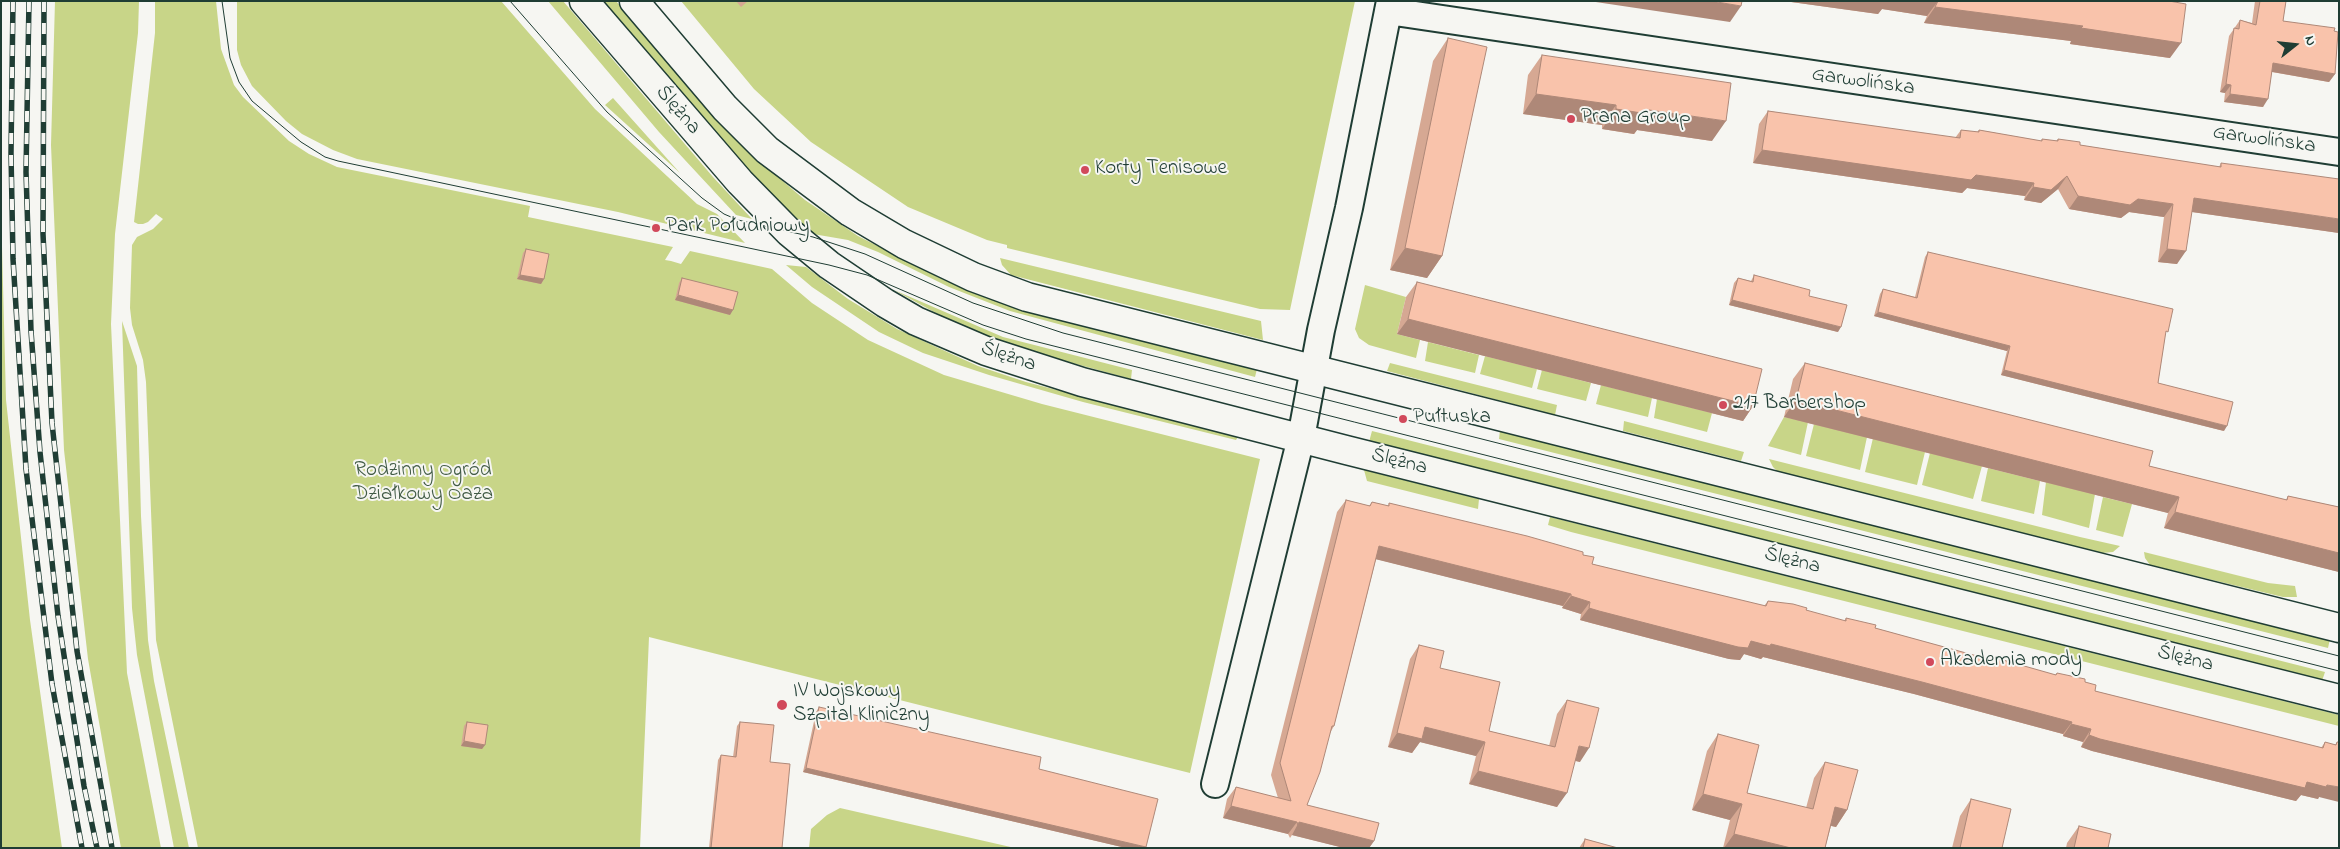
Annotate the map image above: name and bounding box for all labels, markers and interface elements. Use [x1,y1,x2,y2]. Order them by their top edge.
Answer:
north arrow [2270,20,2320,70]
text: N [2299,33,2321,48]
street label: Garwolińska [1810,63,1916,103]
street label: Ślężna [649,81,705,141]
place label: Prana Group [1581,106,1691,132]
marker: Prana Group [1565,113,1577,125]
street label: Garwolińska [2211,121,2317,161]
place label: Korty Tenisowe [1095,157,1227,183]
marker: Korty Tenisowe [1079,164,1091,176]
place label: Park Południowy [666,215,809,241]
marker: Park Południowy [650,222,662,234]
street label: Ślężna [977,337,1039,379]
place label: 217 Barbershop [1733,392,1866,418]
marker: 217 Barbershop [1717,399,1729,411]
place label: Pułtuska [1413,406,1491,432]
marker: Pułtuska [1397,413,1409,425]
street label: Ślężna [1368,444,1430,482]
park label: Rodzinny Ogród Działkowy Oaza [353,459,493,509]
street label: Ślężna [1761,543,1823,581]
street label: Ślężna [2154,641,2216,679]
place label: Akademia mody [1940,649,2082,675]
marker: Akademia mody [1924,656,1936,668]
place label: IV Wojskowy Szpital Kliniczny [793,680,929,730]
marker: IV Wojskowy Szpital Kliniczny [775,698,789,712]

